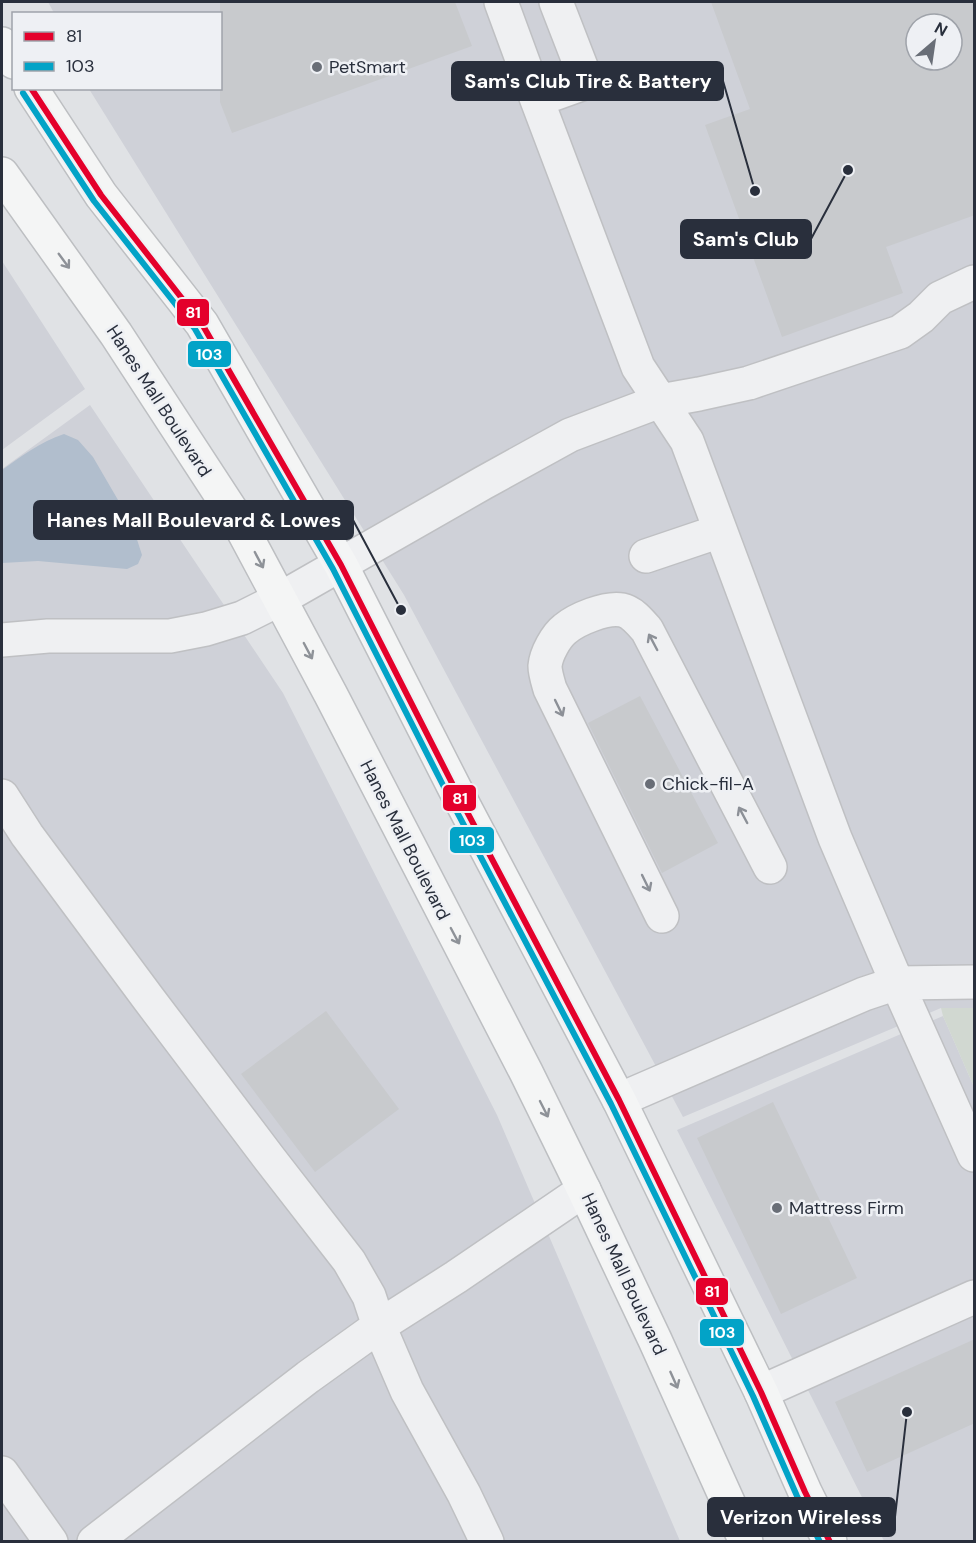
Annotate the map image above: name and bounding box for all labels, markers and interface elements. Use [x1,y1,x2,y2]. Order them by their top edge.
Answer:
legend [12,12,222,90]
north arrow [904,12,964,72]
text: N [931,17,951,41]
text: 81 [66,24,82,48]
text: 103 [66,54,95,78]
place label: PetSmart [329,55,406,79]
marker: PetSmart [310,60,324,74]
callout: Sam's Club Tire & Battery [452,62,723,100]
text: Sam's Club Tire & Battery [464,68,712,94]
callout: Sam's Club [681,220,811,258]
text: Sam's Club [693,226,799,252]
one-way arrow [58,253,70,269]
line badge: 81 [176,298,210,327]
text: 81 [185,302,201,323]
street label: Hanes Mall Boulevard [101,321,217,481]
line badge: 103 [187,340,232,368]
text: 103 [196,344,222,365]
callout: Hanes Mall Boulevard & Lowes [34,501,353,539]
text: Hanes Mall Boulevard & Lowes [47,507,341,533]
one-way arrow [254,551,265,569]
one-way arrow [647,634,659,651]
one-way arrow [302,642,314,659]
one-way arrow [554,699,565,717]
street label: Hanes Mall Boulevard [354,756,456,924]
place label: Chick-fil-A [662,772,754,796]
marker: Chick-fil-A [643,777,657,791]
line badge: 81 [442,784,477,812]
text: 81 [452,788,468,809]
one-way arrow [737,807,749,824]
line badge: 103 [449,826,495,854]
text: 103 [459,830,485,851]
one-way arrow [640,874,652,892]
one-way arrow [449,927,461,945]
one-way arrow [539,1100,550,1118]
street label: Hanes Mall Boulevard [576,1189,672,1359]
place label: Mattress Firm [789,1196,904,1220]
marker: Mattress Firm [770,1201,784,1215]
line badge: 81 [695,1277,729,1306]
text: 81 [704,1281,720,1302]
line badge: 103 [699,1318,745,1347]
text: 103 [709,1322,735,1343]
one-way arrow [669,1371,680,1389]
callout: Verizon Wireless [708,1498,895,1536]
text: Verizon Wireless [720,1504,882,1530]

